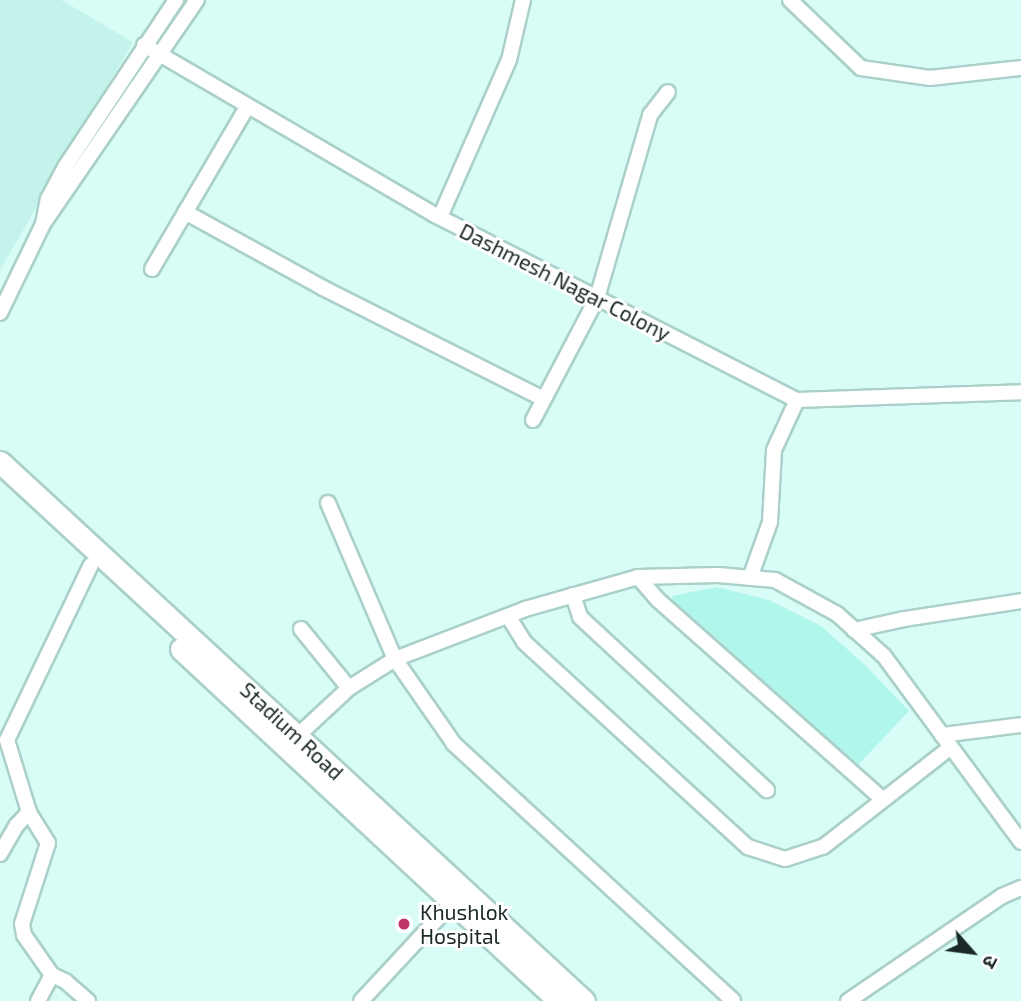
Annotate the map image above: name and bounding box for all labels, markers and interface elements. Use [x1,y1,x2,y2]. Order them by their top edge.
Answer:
street label: Dashmesh Nagar Colony [455,218,675,346]
street label: Stadium Road [235,677,349,785]
place label: Khushlok Hospital [420,899,508,949]
marker: Khushlok Hospital [394,914,414,934]
north arrow [937,917,1007,987]
text: उ [978,952,1004,972]

